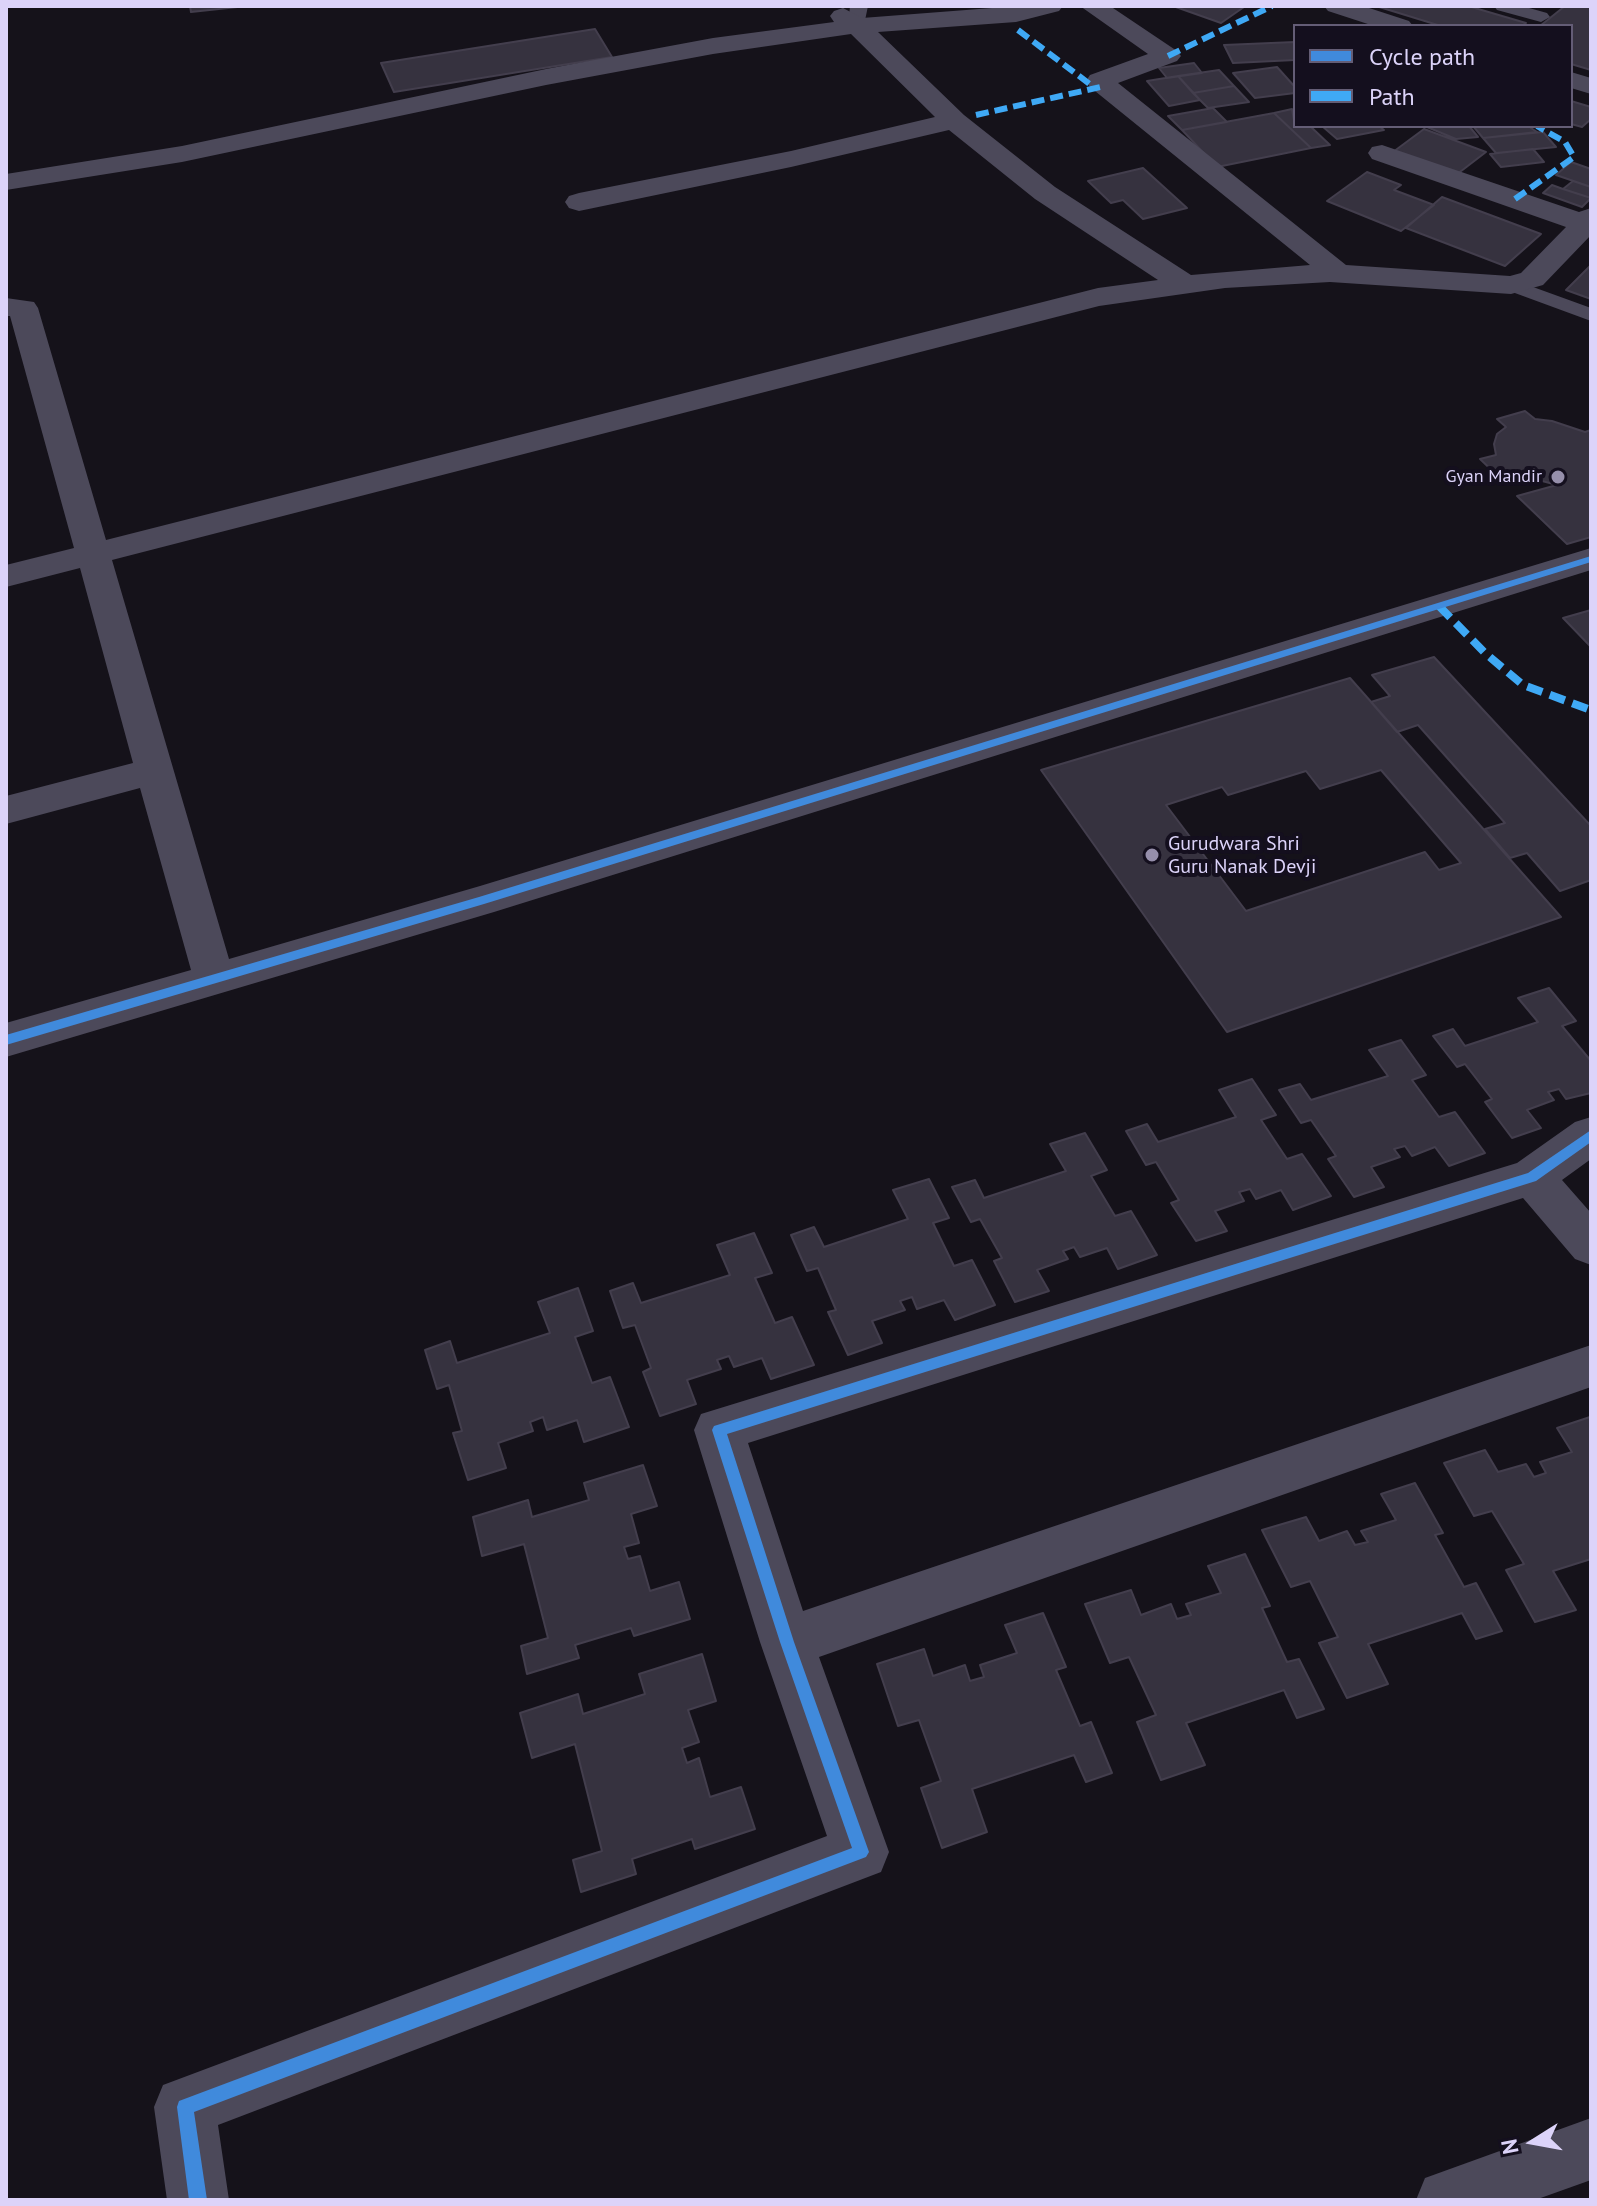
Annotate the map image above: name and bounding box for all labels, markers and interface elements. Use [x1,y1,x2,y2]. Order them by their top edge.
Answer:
legend [1293,24,1573,128]
text: Cycle path [1369,41,1475,72]
text: Path [1369,81,1415,112]
place label: Gyan Mandir [1445,466,1542,488]
marker: Gyan Mandir [1549,468,1567,486]
place label: Gurudwara Shri Guru Nanak Devji [1168,832,1316,879]
marker: Gurudwara Shri Guru Nanak Devji [1143,846,1161,864]
north arrow [1493,2102,1573,2182]
text: N [1494,2137,1525,2156]

